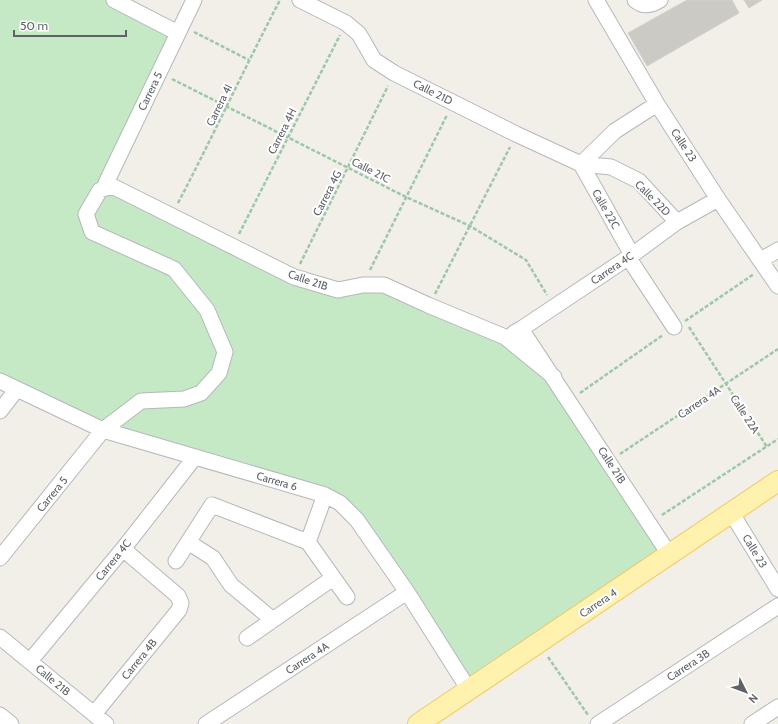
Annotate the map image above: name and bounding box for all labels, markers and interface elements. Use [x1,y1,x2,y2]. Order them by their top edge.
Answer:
scale bar [14,12,126,38]
text: 50 m [20,18,48,33]
street label: Carrera 5 [135,69,165,113]
street label: Calle 21D [411,76,455,108]
street label: Carrera 4I [203,82,235,128]
street label: Carrera 4H [264,106,300,156]
street label: Calle 23 [668,126,700,164]
street label: Calle 21C [349,154,393,186]
street label: Carrera 4G [310,168,344,218]
street label: Calle 22D [632,177,674,219]
street label: Calle 22C [589,187,623,232]
street label: Carrera 4C [588,248,636,287]
street label: Calle 21B [286,267,330,293]
street label: Carrera 4A [675,382,723,421]
street label: Calle 22A [727,392,763,436]
street label: Calle 21B [595,444,629,486]
street label: Carrera 6 [255,468,299,494]
street label: Carrera 5 [33,473,71,515]
street label: Calle 23 [739,532,771,571]
street label: Carrera 4C [92,536,134,583]
street label: Carrera 4 [577,585,620,621]
street label: Carrera 4B [118,635,160,682]
street label: Carrera 4A [283,639,331,677]
street label: Carrera 3B [664,646,712,684]
street label: Calle 21B [33,661,74,699]
north arrow [726,672,766,712]
text: N [746,691,761,706]

